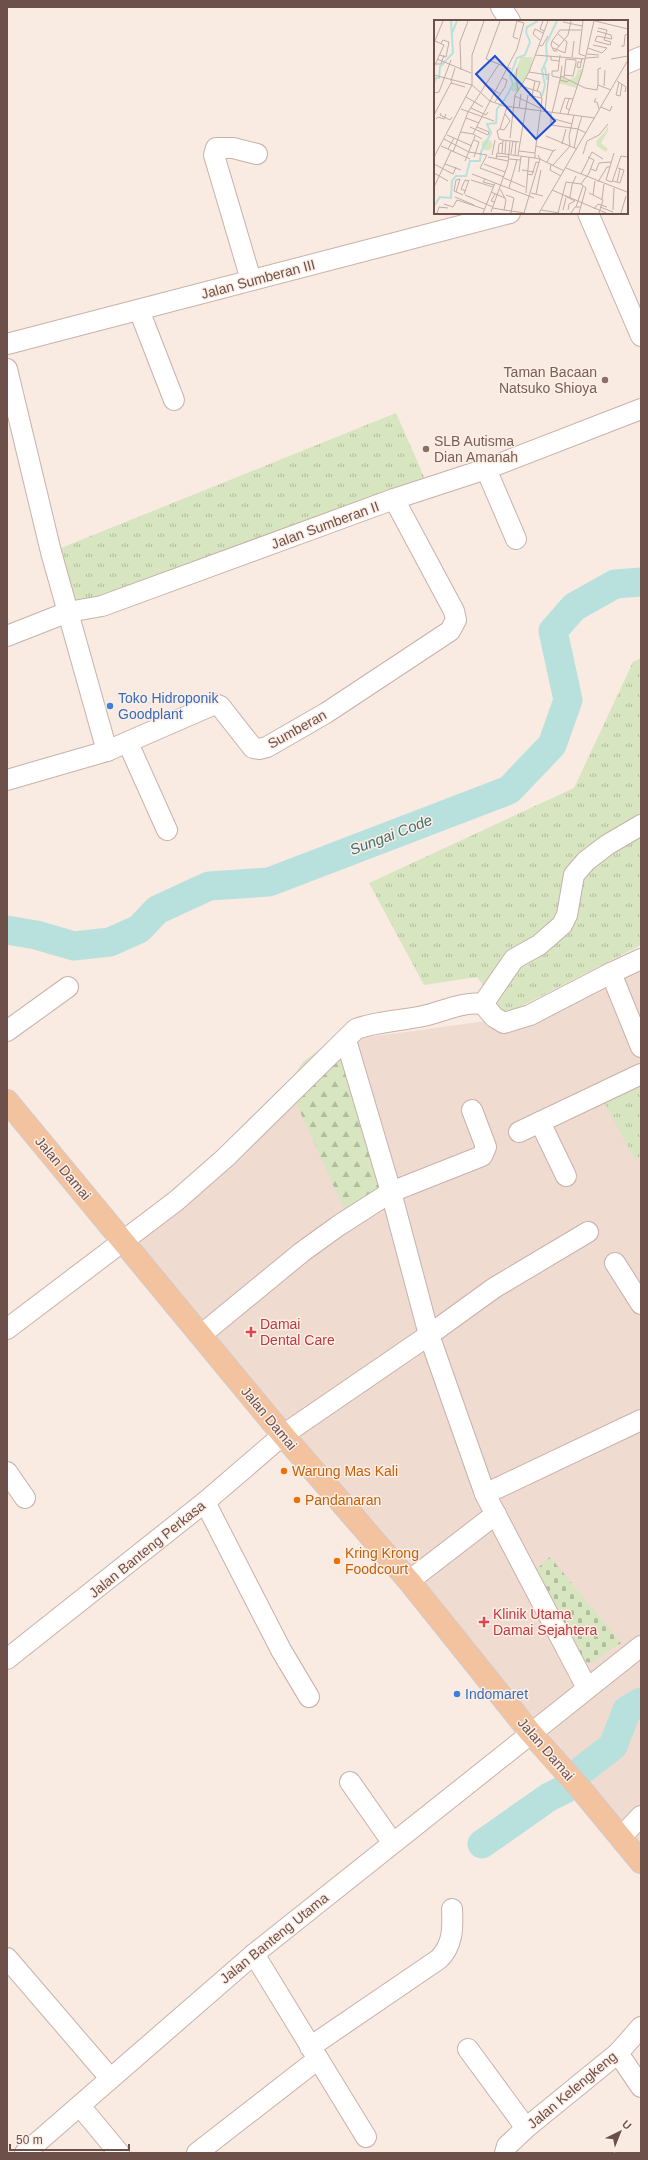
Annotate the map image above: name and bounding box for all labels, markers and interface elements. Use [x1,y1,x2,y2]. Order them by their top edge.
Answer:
inset map [434,20,628,214]
street label: Jalan Sumberan III [199,256,317,302]
place label: Taman Bacaan Natsuko Shioya [499,364,597,396]
marker: Taman Bacaan Natsuko Shioya [600,375,610,385]
place label: SLB Autisma Dian Amanah [434,433,518,465]
marker: SLB Autisma Dian Amanah [421,444,431,454]
street label: Jalan Sumberan II [269,498,381,552]
place label: Toko Hidroponik Goodplant [118,690,219,722]
marker: Toko Hidroponik Goodplant [105,701,115,711]
street label: Sumberan [265,706,329,752]
water label: Sungai Code [347,811,434,858]
street label: Jalan Damai [32,1133,94,1203]
place label: Damai Dental Care [260,1316,335,1348]
marker: Damai Dental Care [245,1326,257,1338]
street label: Jalan Damai [238,1383,300,1453]
place label: Warung Mas Kali [292,1463,398,1479]
marker: Warung Mas Kali [279,1466,289,1476]
place label: Pandanaran [305,1492,381,1508]
marker: Pandanaran [292,1495,302,1505]
street label: Jalan Banteng Perkasa [86,1497,208,1601]
place label: Kring Krong Foodcourt [345,1545,419,1577]
marker: Kring Krong Foodcourt [332,1556,342,1566]
place label: Klinik Utama Damai Sejahtera [493,1606,597,1638]
marker: Klinik Utama Damai Sejahtera [478,1616,490,1628]
place label: Indomaret [465,1686,528,1702]
marker: Indomaret [452,1689,462,1699]
street label: Jalan Damai [514,1714,578,1784]
street label: Jalan Banteng Utama [217,1889,332,1987]
street label: Jalan Kelengkeng [524,2048,620,2132]
north arrow [600,2112,640,2152]
text: U [620,2118,634,2132]
scale bar [10,2126,129,2152]
text: 50 m [16,2133,43,2147]

